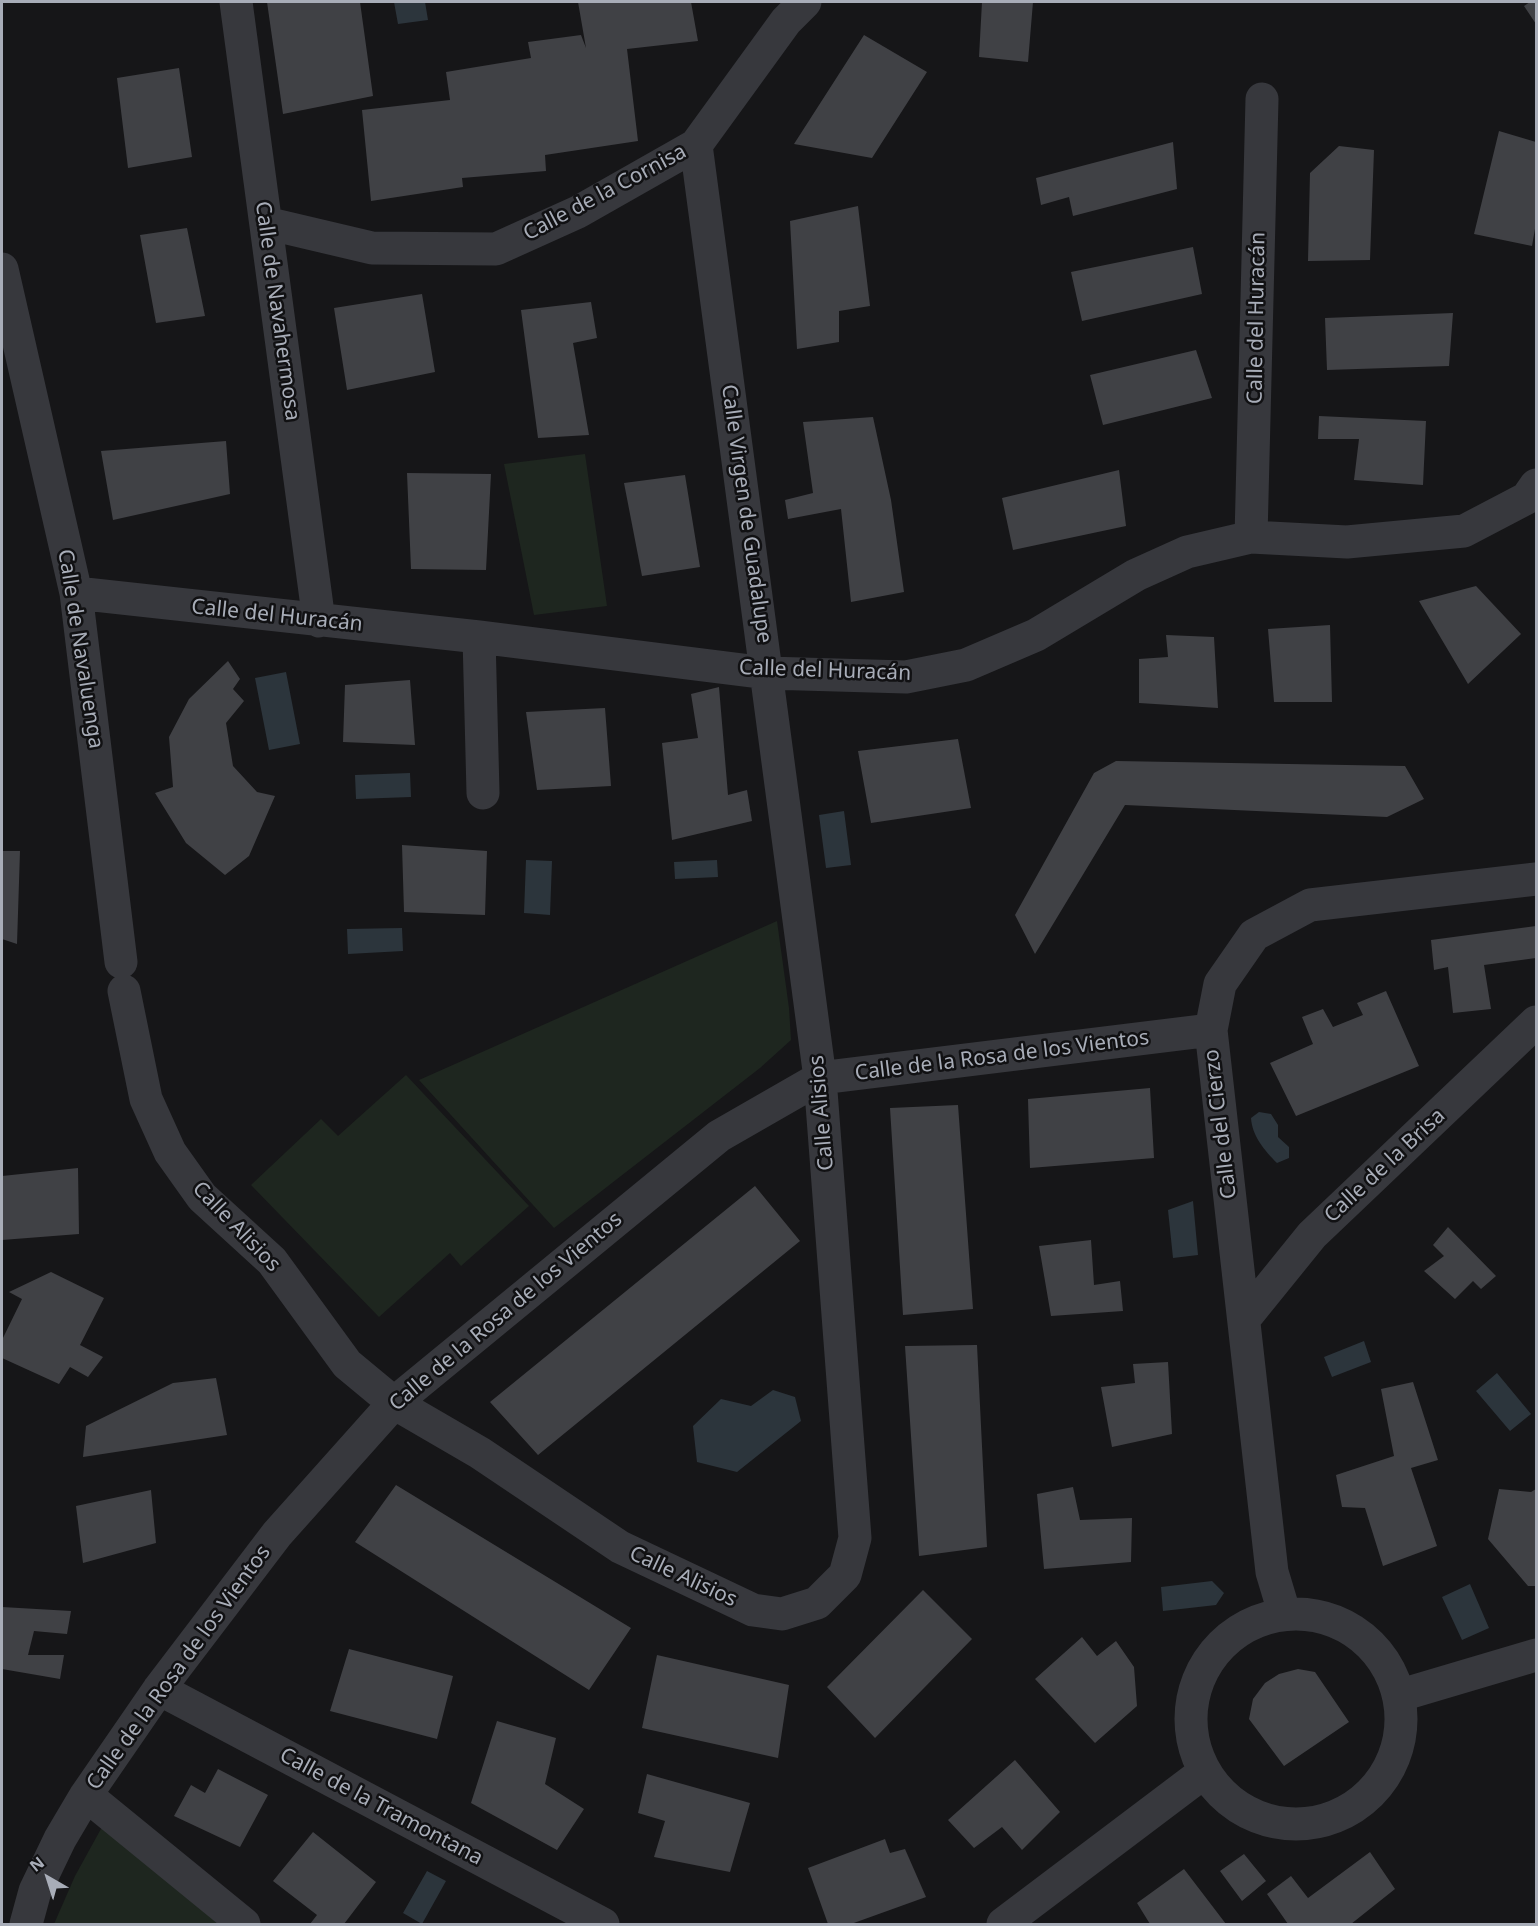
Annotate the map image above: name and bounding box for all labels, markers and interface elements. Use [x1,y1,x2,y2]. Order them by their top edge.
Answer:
street label: Calle de la Cornisa [519,139,691,247]
street label: Calle de Navahermosa [249,200,305,422]
street label: Calle del Huracán [1243,232,1271,404]
street label: Calle Virgen de Guadalupe [715,383,777,645]
street label: Calle de Navaluenga [52,548,108,750]
street label: Calle del Huracán [190,594,364,638]
street label: Calle del Huracán [738,655,912,687]
street label: Calle de la Rosa de los Vientos [853,1025,1151,1087]
street label: Calle del Cierzo [1199,1048,1243,1200]
street label: Calle Alisios [804,1054,840,1172]
street label: Calle de la Brisa [1319,1104,1451,1228]
street label: Calle Alisios [187,1177,285,1277]
street label: Calle de la Rosa de los Vientos [384,1207,628,1417]
street label: Calle de la Rosa de los Vientos [82,1541,276,1795]
street label: Calle Alisios [625,1541,741,1613]
street label: Calle de la Tramontana [275,1743,487,1871]
north arrow [18,1848,78,1908]
text: N [25,1851,49,1877]

